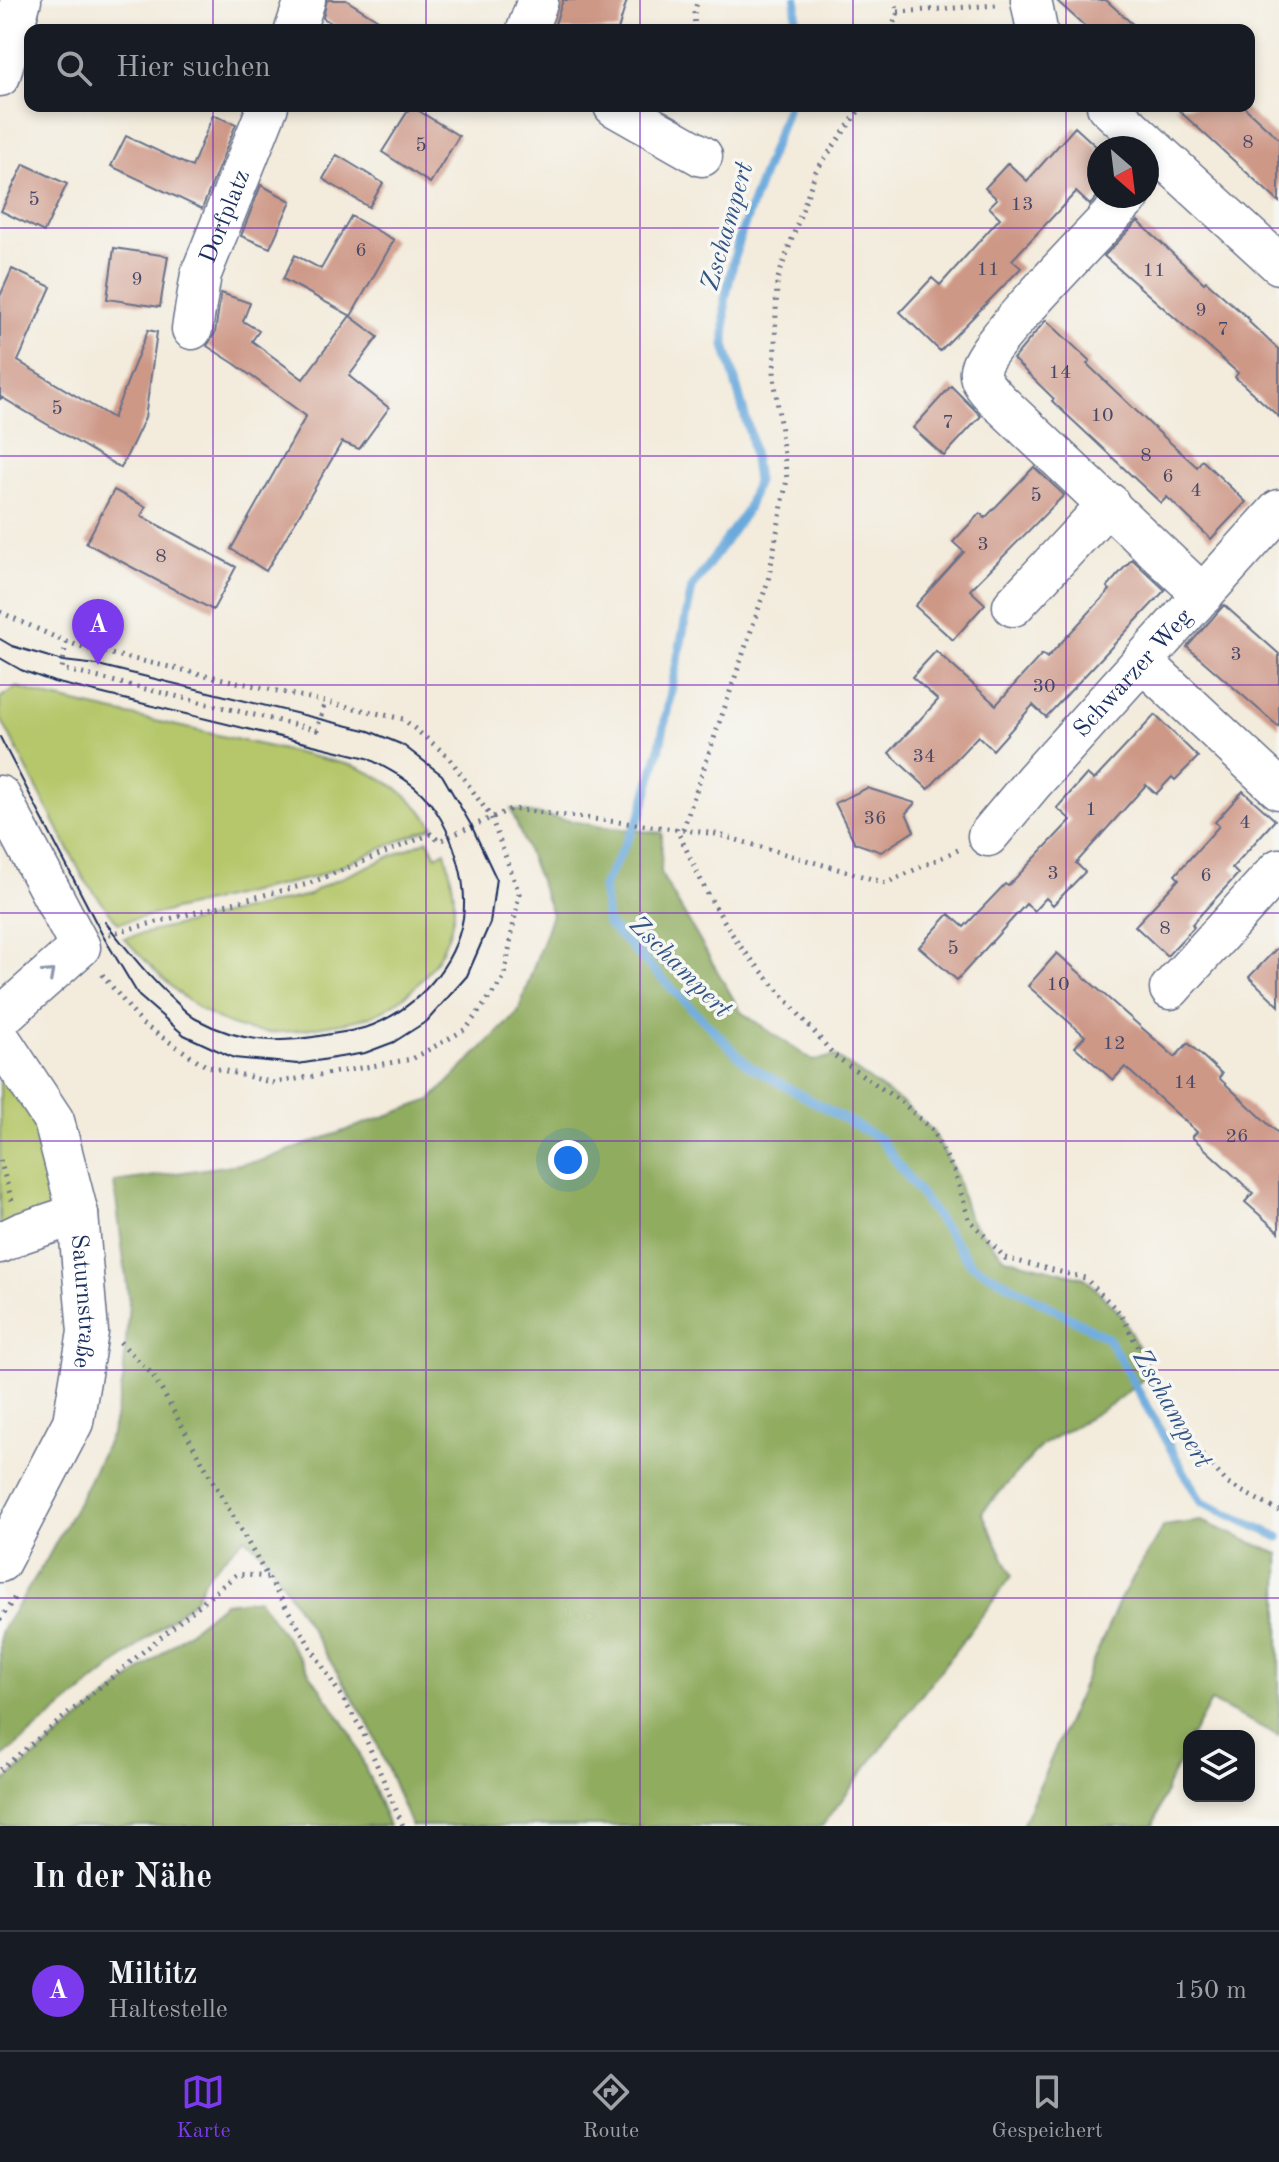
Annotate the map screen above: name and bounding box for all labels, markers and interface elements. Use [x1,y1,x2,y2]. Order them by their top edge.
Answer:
search box [24,24,1255,112]
icon: search [52,46,96,90]
text: Hier suchen [116,53,271,83]
house number: 8 [1242,133,1254,153]
house number: 5 [415,136,427,156]
north arrow [1087,136,1159,208]
water label: Zschampert [697,159,759,294]
street label: Dorfplatz [197,167,255,267]
house number: 5 [28,190,40,210]
house number: 13 [1010,195,1034,215]
house number: 6 [355,241,367,261]
house number: 11 [976,260,1000,280]
house number: 11 [1142,261,1166,281]
house number: 9 [131,270,143,290]
house number: 9 [1195,301,1207,321]
house number: 7 [1217,320,1229,340]
house number: 14 [1048,363,1072,383]
house number: 5 [51,399,63,419]
house number: 10 [1090,406,1114,426]
house number: 7 [942,413,954,433]
house number: 8 [1140,446,1152,466]
house number: 6 [1162,467,1174,487]
house number: 4 [1190,481,1202,501]
house number: 5 [1030,486,1042,506]
house number: 3 [977,535,989,555]
house number: 8 [155,547,167,567]
pin: A [72,599,124,665]
street label: Schwarzer Weg [1070,605,1197,743]
house number: 3 [1230,645,1242,665]
house number: 30 [1032,677,1056,697]
house number: 34 [912,747,936,767]
house number: 1 [1085,800,1097,820]
house number: 36 [863,809,887,829]
house number: 4 [1239,813,1251,833]
house number: 3 [1047,864,1059,884]
house number: 6 [1200,866,1212,886]
water label: Zschampert [624,912,736,1024]
house number: 8 [1159,919,1171,939]
house number: 5 [947,939,959,959]
one-way arrow [40,969,55,983]
house number: 10 [1046,975,1070,995]
house number: 12 [1102,1034,1126,1054]
house number: 14 [1173,1073,1197,1093]
house number: 26 [1225,1127,1249,1147]
your location [548,1140,588,1180]
street label: Saturnstraße [66,1233,98,1370]
water label: Zschampert [1127,1345,1216,1473]
map controls [1183,1730,1255,1802]
button: layers [1183,1730,1255,1802]
text: In der Nähe [32,1861,212,1895]
text: Miltitz [108,1960,197,1990]
text: A [48,1978,68,2004]
text: 150 m [1174,1978,1247,2004]
text: Haltestelle [108,1997,228,2023]
tab: Karte [176,2070,231,2145]
tab: Route [583,2070,639,2145]
tab: Gespeichert [991,2070,1103,2145]

